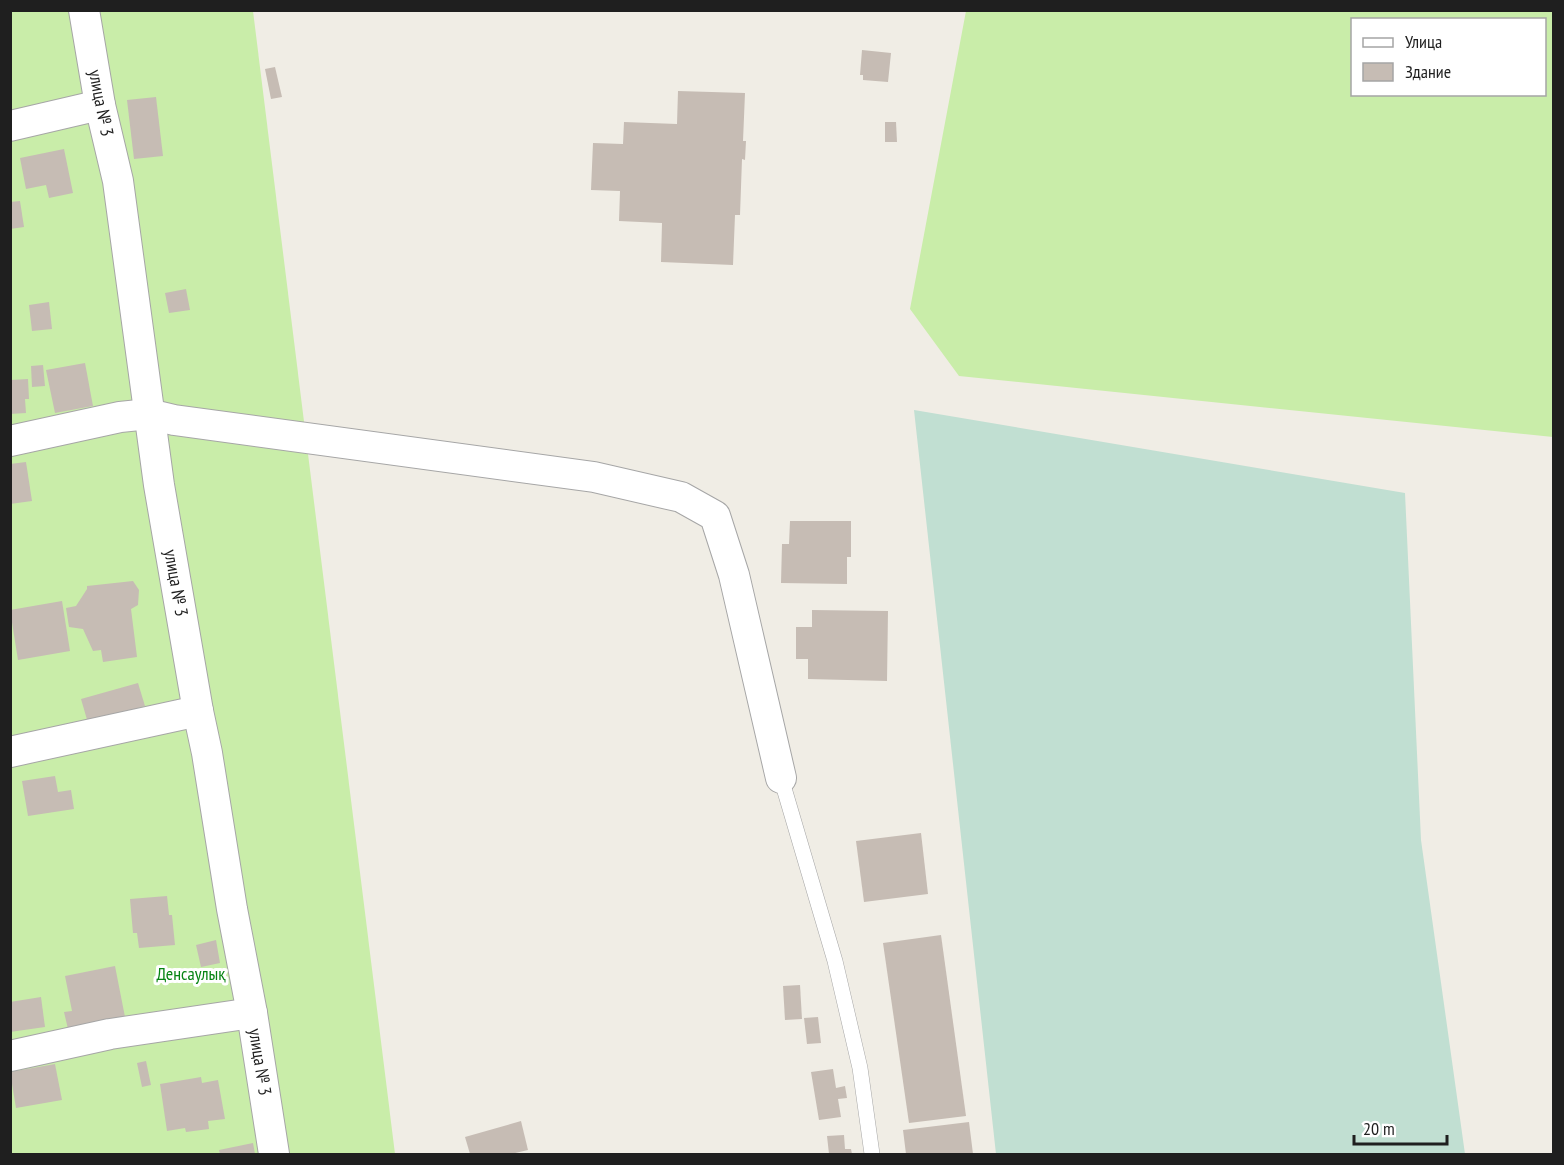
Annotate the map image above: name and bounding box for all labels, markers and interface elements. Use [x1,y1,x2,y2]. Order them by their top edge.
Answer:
legend [1351,18,1546,96]
text: Улица [1405,30,1442,53]
text: Здание [1405,60,1451,83]
street label: улица № 3 [84,68,119,138]
street label: улица № 3 [159,548,194,618]
park label: Денсаулық [156,962,226,985]
street label: улица № 3 [244,1027,277,1097]
scale bar [1354,1108,1447,1146]
text: 20 m [1363,1117,1395,1140]

